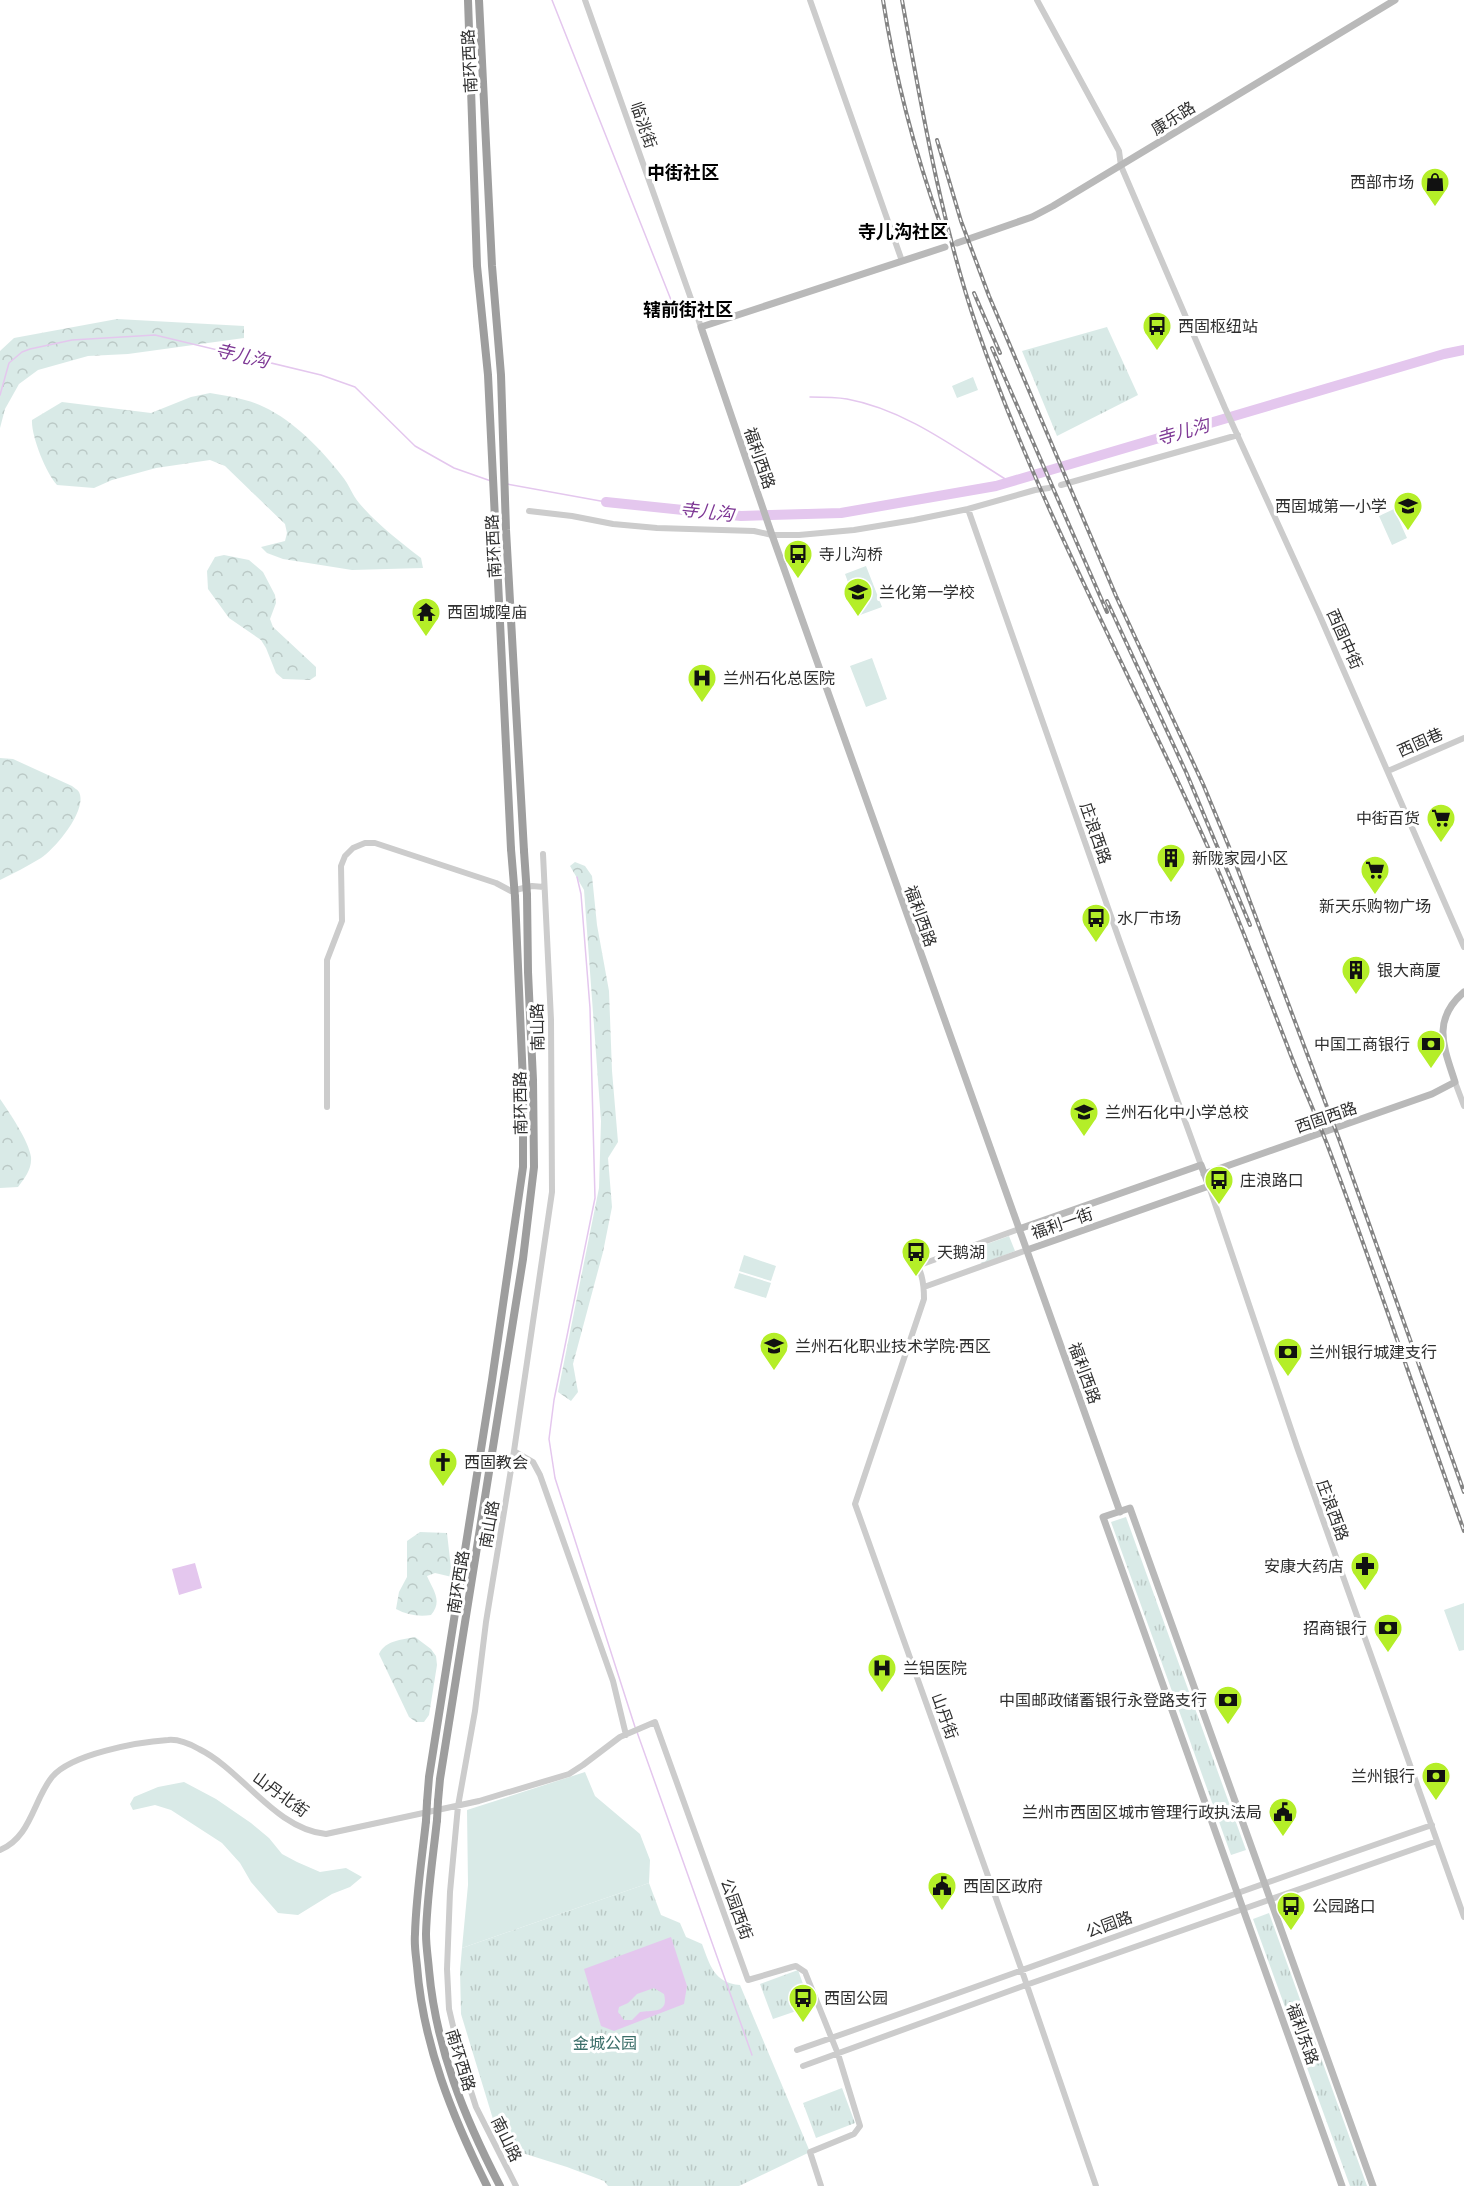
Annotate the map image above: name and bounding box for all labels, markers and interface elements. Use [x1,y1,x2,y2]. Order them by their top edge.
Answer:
street label: 南环西路 [457,29,480,93]
street label: 康乐路 [1147,97,1198,138]
street label: 临洮街 [628,99,661,151]
district label: 中街社区 [647,161,719,183]
shop icon: 西部市场 [1419,166,1451,208]
place label: 西部市场 [1350,172,1414,191]
district label: 寺儿沟社区 [858,220,948,242]
district label: 辖前街社区 [643,298,733,320]
bus stop icon: 西固枢纽站 [1141,310,1173,352]
place label: 西固枢纽站 [1178,316,1258,335]
water label: 寺儿沟 [213,338,273,372]
water label: 寺儿沟 [1154,412,1214,449]
street label: 福利西路 [741,424,780,491]
school or university icon: 西固城第一小学 [1392,490,1424,532]
place label: 西固城第一小学 [1275,496,1387,515]
water label: 寺儿沟 [679,497,737,525]
street label: 南环西路 [481,514,504,578]
bus stop icon: 寺儿沟桥 [782,538,814,580]
place label: 寺儿沟桥 [819,544,883,563]
school or university icon: 兰化第一学校 [842,576,874,618]
place label: 兰化第一学校 [879,582,975,601]
temple icon: 西固城隍庙 [410,596,442,638]
place label: 西固城隍庙 [447,602,527,621]
street label: 西固中街 [1324,606,1367,672]
hospital icon: 兰州石化总医院 [686,662,718,704]
place label: 兰州石化总医院 [723,668,835,687]
street label: 西固巷 [1394,723,1446,760]
street label: 庄浪西路 [1077,799,1116,866]
supermarket icon: 中街百货 [1425,802,1457,844]
place label: 中街百货 [1356,808,1420,827]
building icon: 新陇家园小区 [1155,842,1187,884]
place label: 新陇家园小区 [1192,848,1288,867]
supermarket icon: 新天乐购物广场 [1359,854,1391,896]
street label: 福利西路 [902,883,941,949]
place label: 新天乐购物广场 [1319,896,1431,915]
bus stop icon: 水厂市场 [1080,902,1112,944]
place label: 水厂市场 [1117,908,1181,927]
building icon: 银大商厦 [1340,954,1372,996]
place label: 银大商厦 [1377,960,1441,979]
street label: 南山路 [527,1003,546,1051]
bank icon: 中国工商银行 [1415,1028,1447,1070]
place label: 中国工商银行 [1314,1034,1410,1053]
street label: 南环西路 [509,1071,530,1135]
school or university icon: 兰州石化中小学总校 [1068,1096,1100,1138]
street label: 西固西路 [1292,1097,1359,1136]
place label: 兰州石化中小学总校 [1105,1102,1249,1121]
bus stop icon: 庄浪路口 [1203,1164,1235,1206]
place label: 庄浪路口 [1240,1170,1304,1189]
street label: 福利一街 [1028,1203,1095,1242]
bus stop icon: 天鹅湖 [900,1236,932,1278]
place label: 天鹅湖 [937,1242,985,1261]
school or university icon: 兰州石化职业技术学院·西区 [758,1330,790,1372]
place label: 兰州石化职业技术学院·西区 [795,1336,991,1355]
bank icon: 兰州银行城建支行 [1272,1336,1304,1378]
street label: 福利西路 [1066,1340,1105,1406]
place label: 兰州银行城建支行 [1309,1342,1437,1361]
church icon: 西固教会 [427,1446,459,1488]
place label: 西固教会 [464,1452,528,1471]
street label: 庄浪西路 [1314,1477,1353,1543]
street label: 南山路 [475,1499,502,1549]
street label: 南环西路 [443,1549,472,1615]
pharmacy icon: 安康大药店 [1349,1550,1381,1592]
place label: 安康大药店 [1264,1556,1344,1575]
bank icon: 招商银行 [1372,1612,1404,1654]
place label: 招商银行 [1303,1618,1367,1637]
hospital icon: 兰铝医院 [866,1652,898,1694]
place label: 兰铝医院 [903,1658,967,1677]
bank icon: 中国邮政储蓄银行永登路支行 [1212,1684,1244,1726]
street label: 山丹街 [928,1690,963,1742]
place label: 中国邮政储蓄银行永登路支行 [999,1690,1207,1709]
bank icon: 兰州银行 [1420,1760,1452,1802]
place label: 兰州银行 [1351,1766,1415,1785]
street label: 山丹北街 [250,1767,313,1820]
public building icon: 兰州市西固区城市管理行政执法局 [1267,1796,1299,1838]
place label: 兰州市西固区城市管理行政执法局 [1022,1802,1262,1821]
public building icon: 西固区政府 [926,1870,958,1912]
street label: 公园西街 [718,1876,757,1942]
place label: 西固区政府 [963,1876,1043,1895]
bus stop icon: 公园路口 [1275,1890,1307,1932]
place label: 公园路口 [1312,1896,1376,1915]
street label: 公园路 [1083,1906,1135,1941]
bus stop icon: 西固公园 [787,1982,819,2024]
place label: 西固公园 [824,1988,888,2007]
street label: 福利东路 [1284,2001,1323,2067]
street label: 南环西路 [443,2026,480,2093]
park label: 金城公园 [573,2033,637,2052]
street label: 南山路 [488,2113,527,2165]

